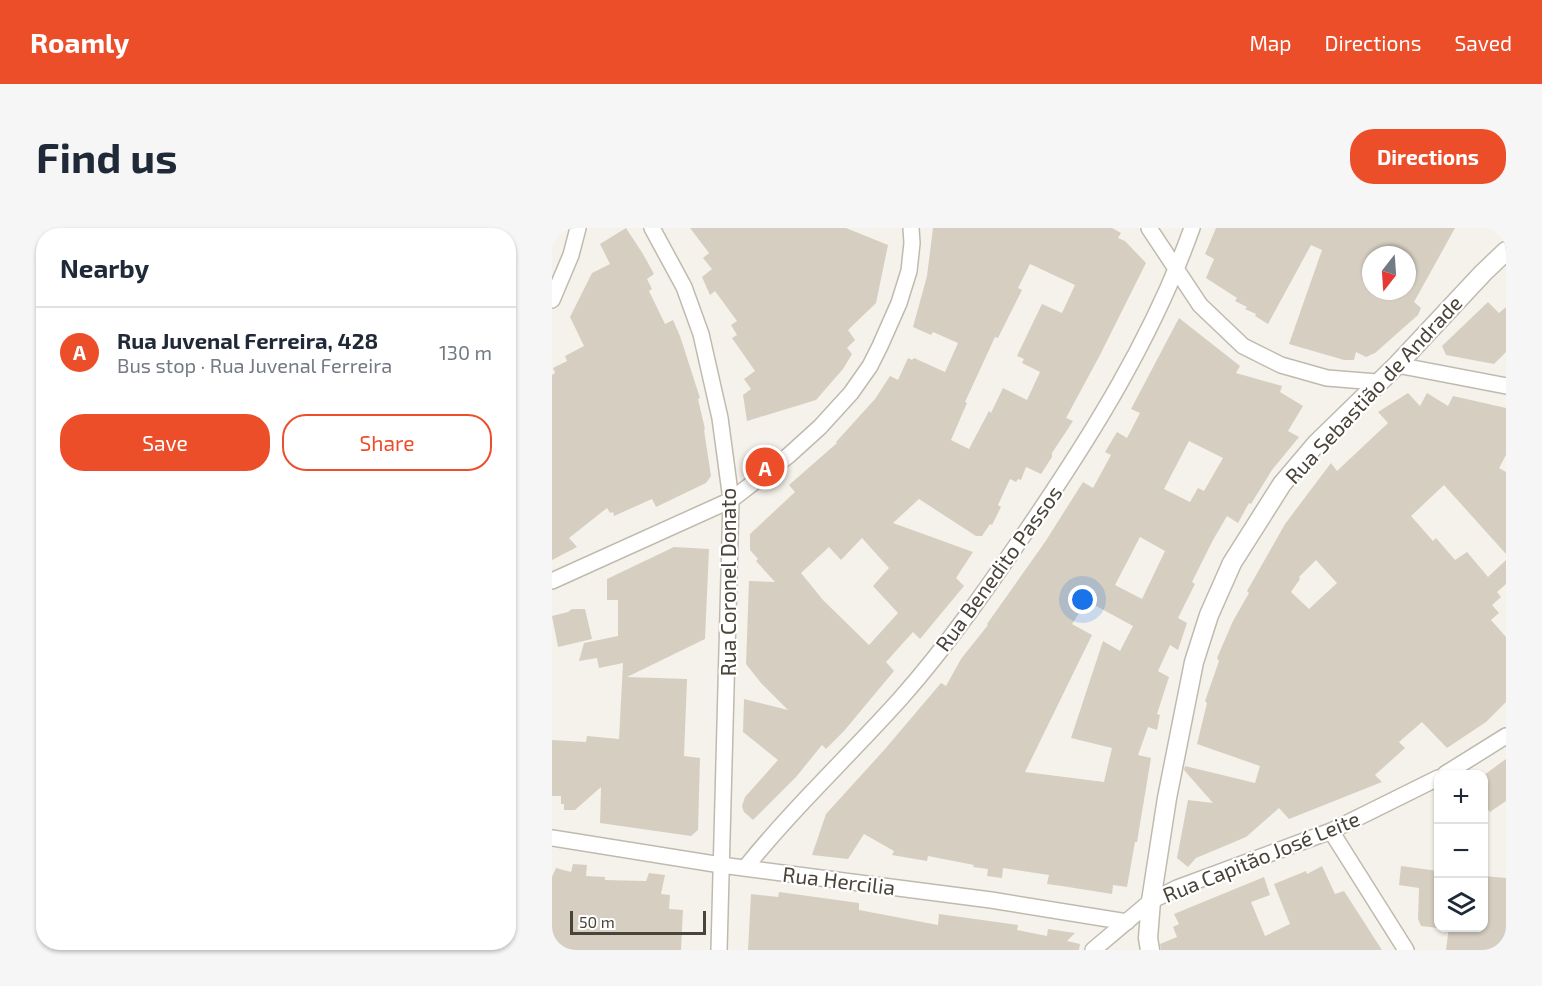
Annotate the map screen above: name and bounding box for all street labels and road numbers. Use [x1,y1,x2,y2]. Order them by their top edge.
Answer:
street label: Rua Sebastião de Andrade [1279,290,1467,488]
street label: Rua Benedito Passos [930,480,1066,656]
street label: Rua Coronel Donato [715,488,740,676]
street label: Rua Capitão José Leite [1159,805,1363,907]
street label: Rua Hercilia [781,861,897,899]

